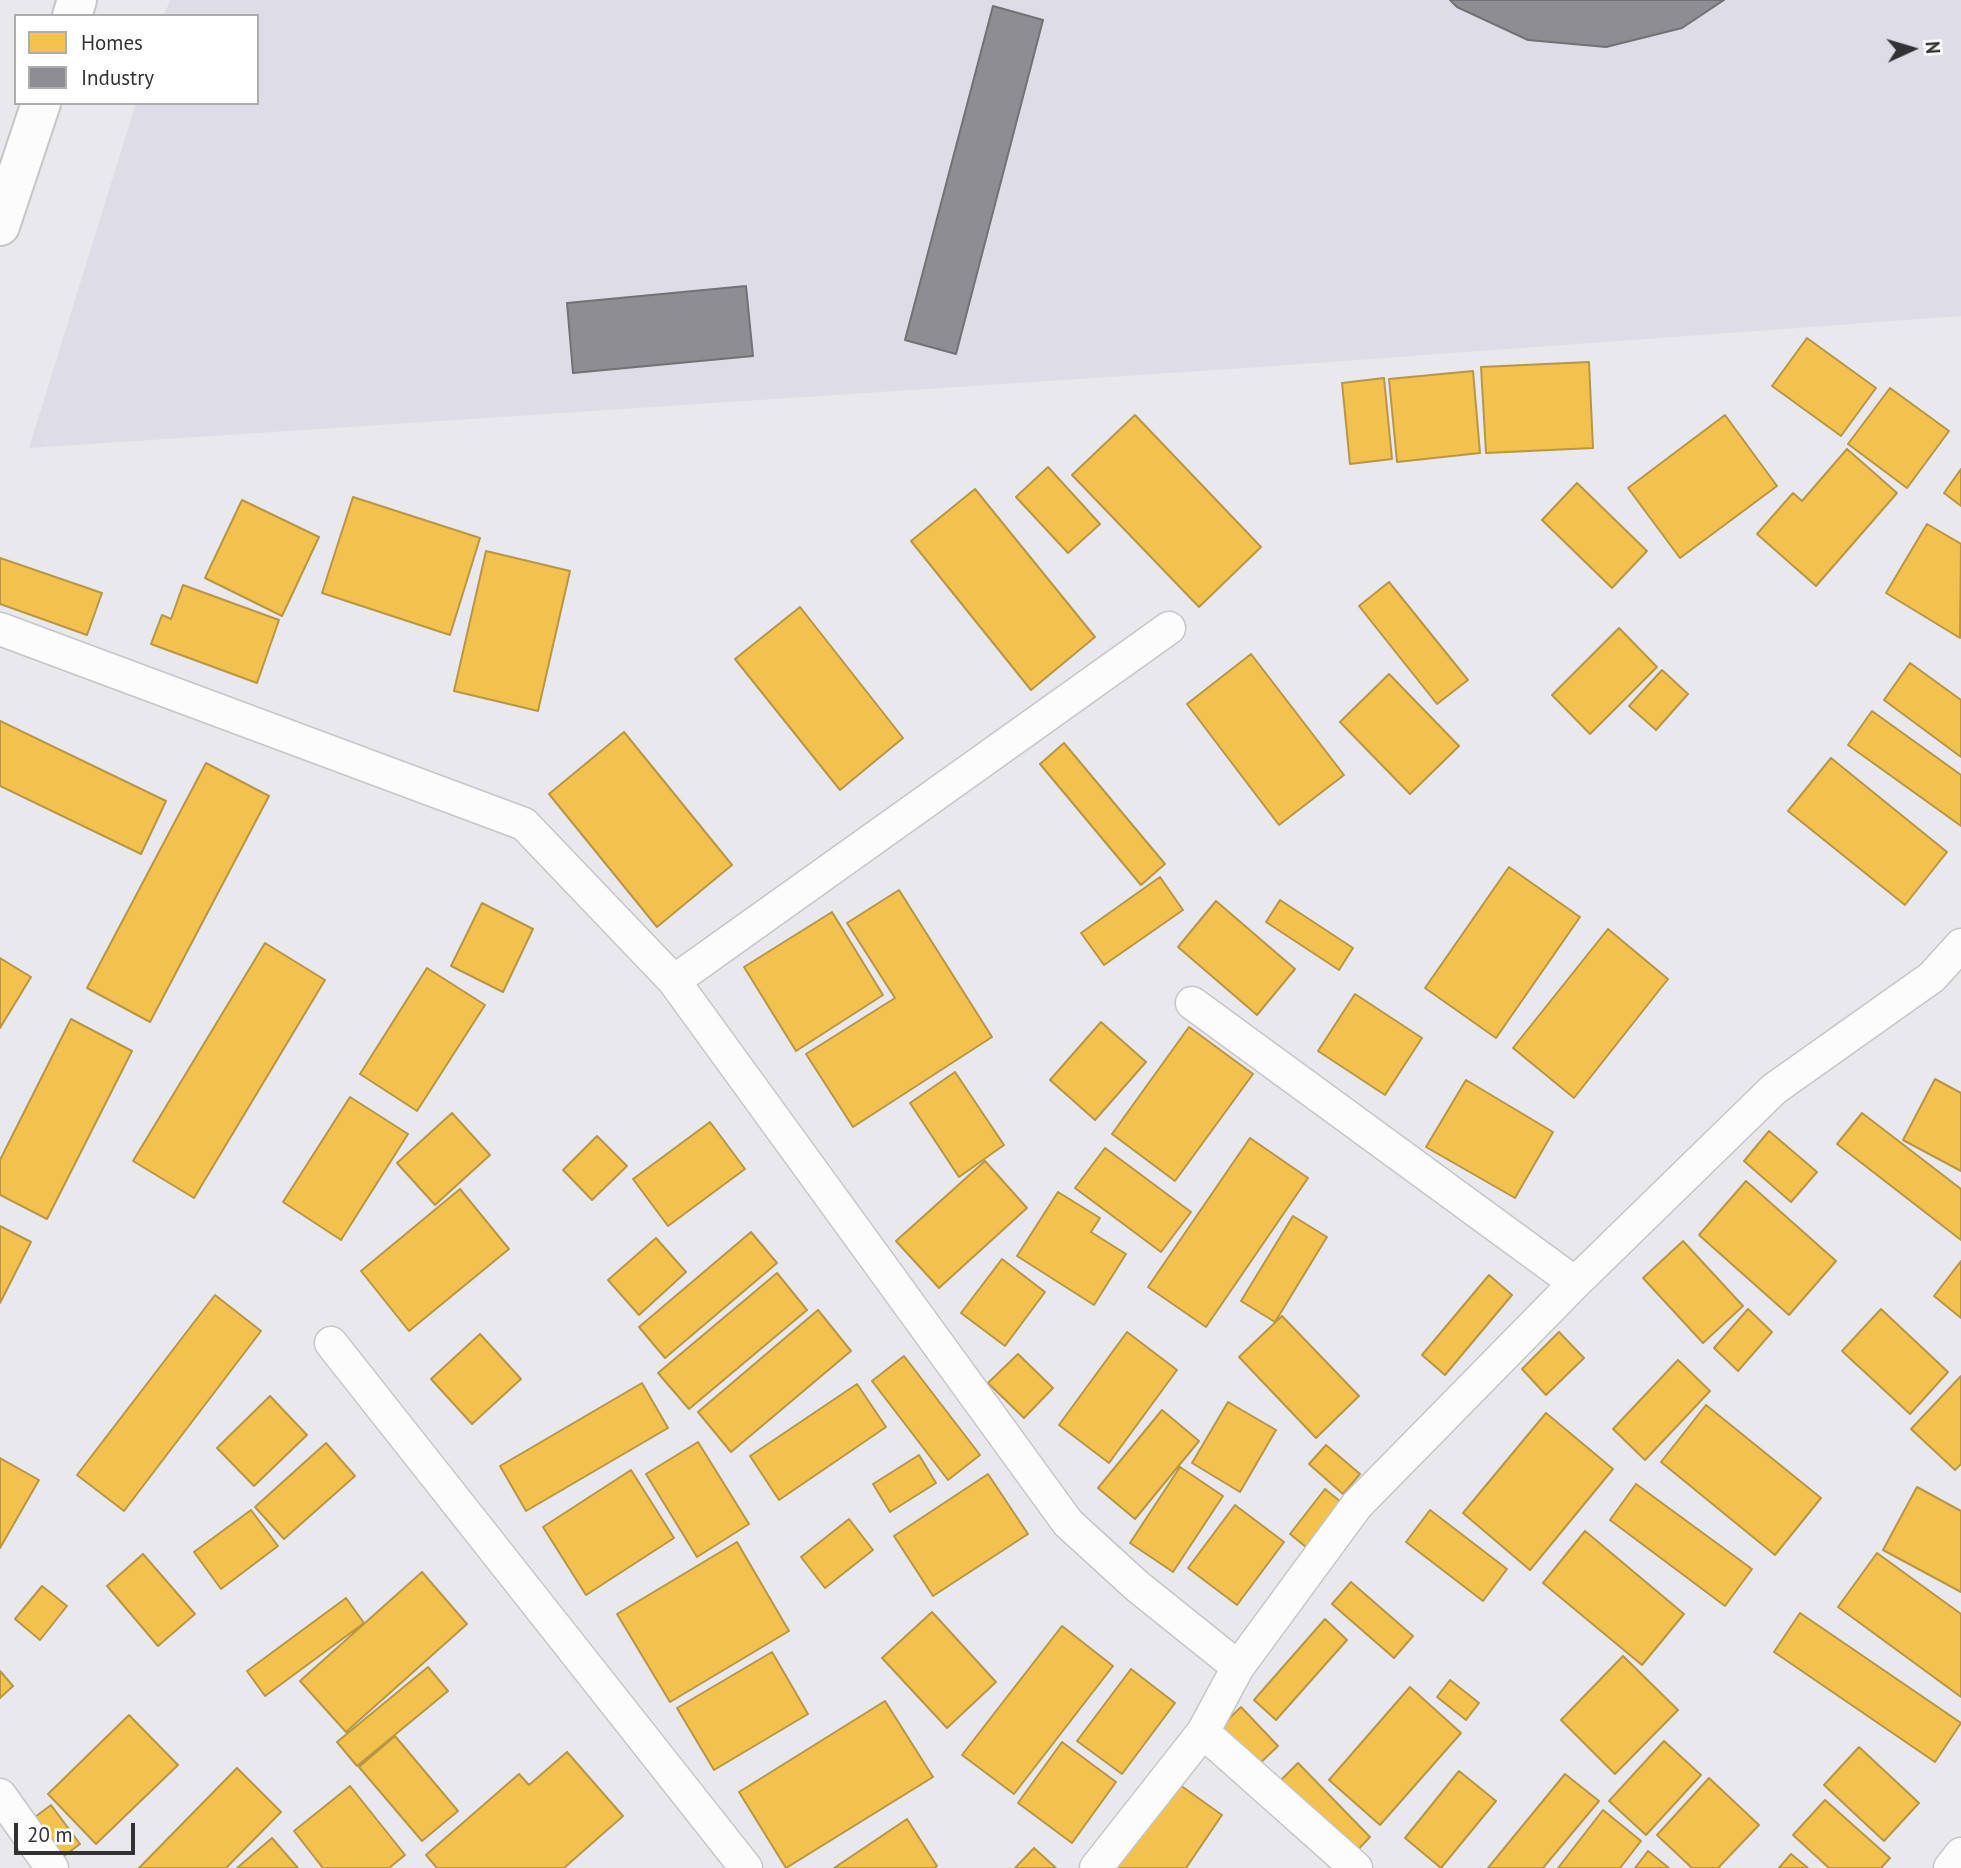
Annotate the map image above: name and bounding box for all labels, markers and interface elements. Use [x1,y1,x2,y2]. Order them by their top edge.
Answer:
legend [14,14,259,105]
north arrow [1877,14,1947,84]
text: Homes [81,29,143,56]
text: N [1921,40,1945,55]
text: Industry [81,64,154,91]
scale bar [18,1808,138,1852]
text: 20 m [27,1821,73,1848]

